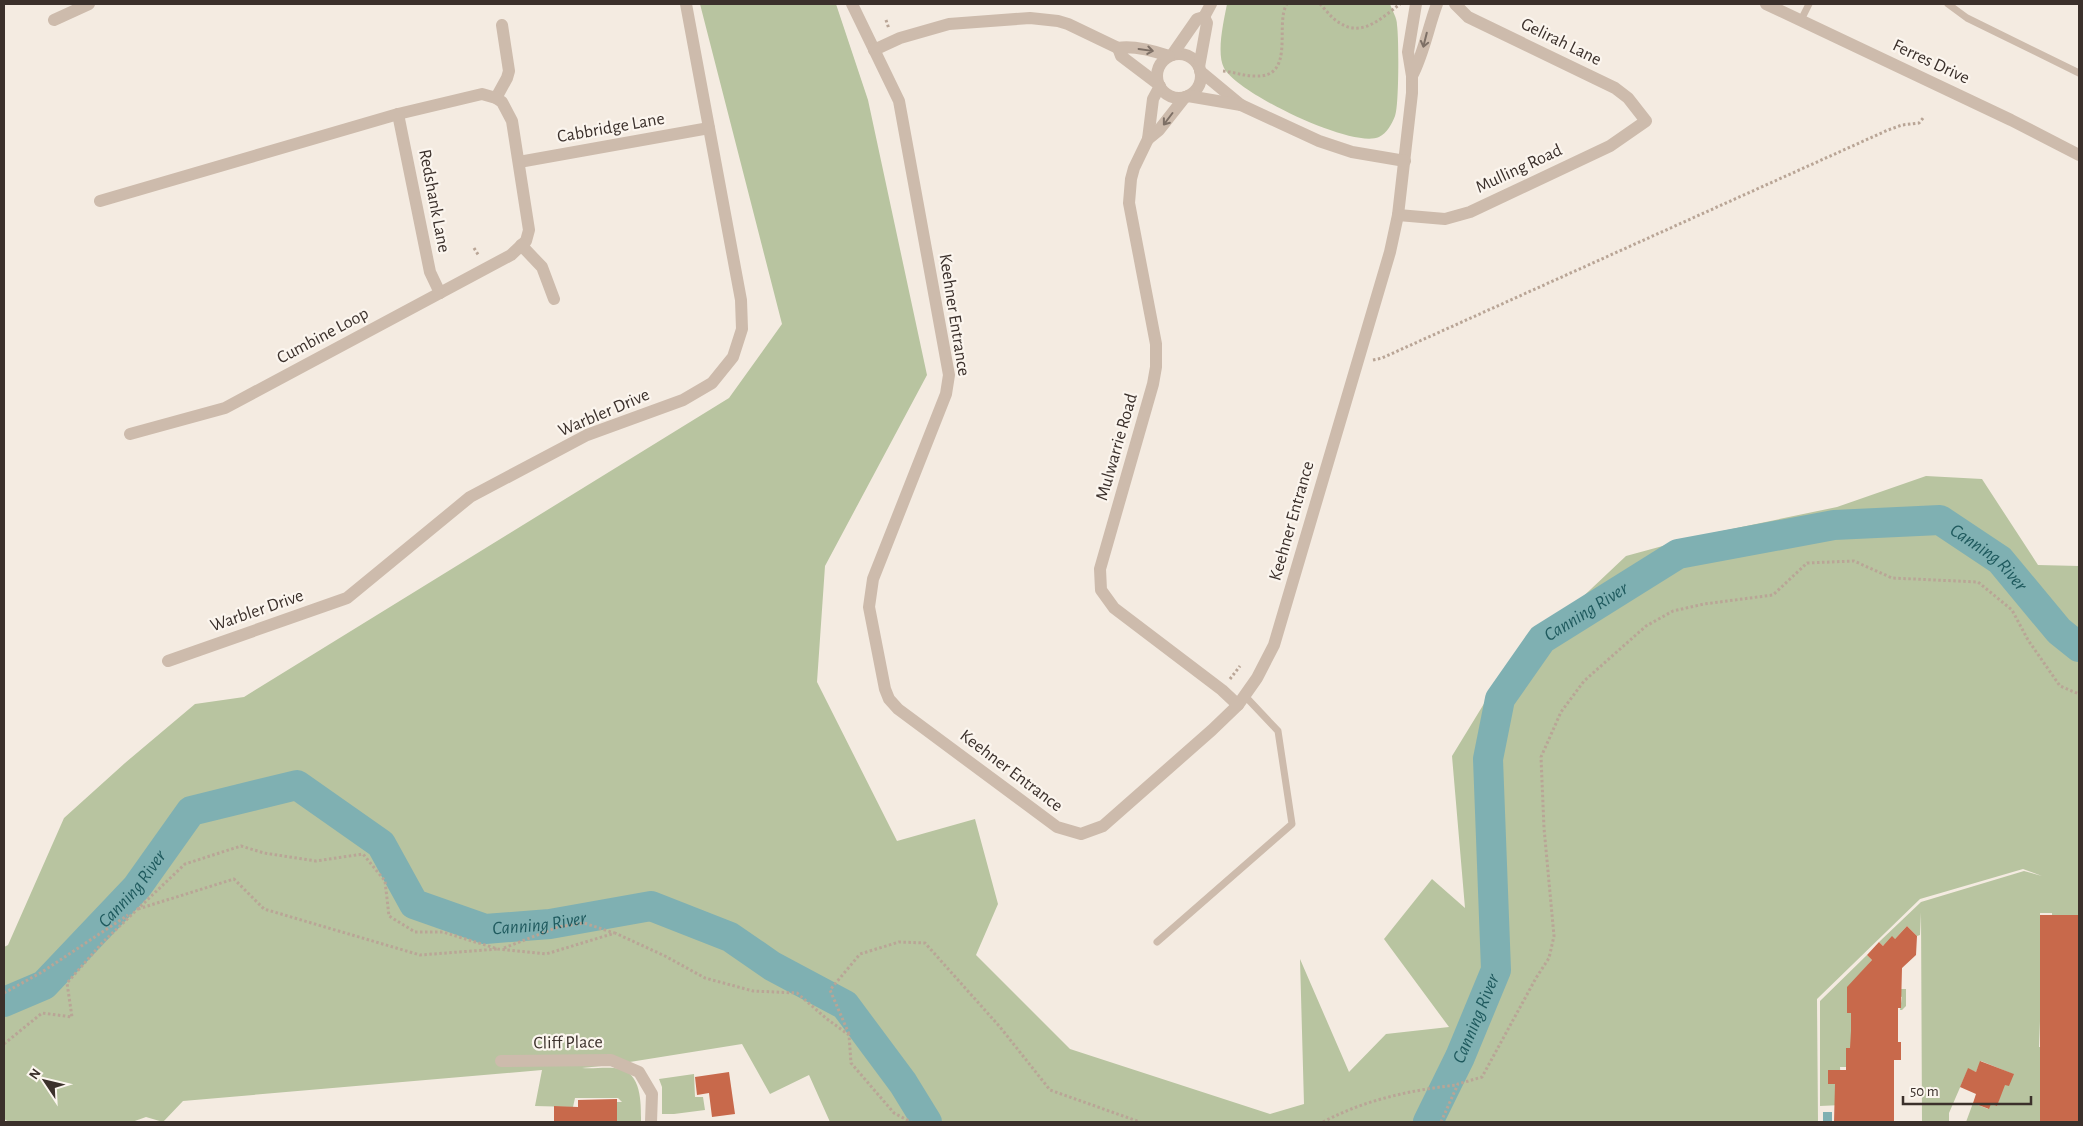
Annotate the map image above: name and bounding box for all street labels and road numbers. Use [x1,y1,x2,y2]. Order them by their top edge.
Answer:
street label: Gelirah Lane [1518,15,1604,69]
street label: Ferres Drive [1890,36,1972,88]
street label: Cabbridge Lane [556,110,666,146]
street label: Mulling Road [1473,141,1565,197]
street label: Redshank Lane [415,148,453,254]
street label: Keehner Entrance [935,253,973,377]
street label: Cumbine Loop [274,304,372,368]
street label: Warbler Drive [556,386,652,440]
street label: Mulwarrie Road [1093,391,1141,503]
street label: Keehner Entrance [1266,459,1318,583]
street label: Warbler Drive [208,587,306,635]
street label: Keehner Entrance [956,727,1066,815]
street label: Cliff Place [533,1033,603,1053]

